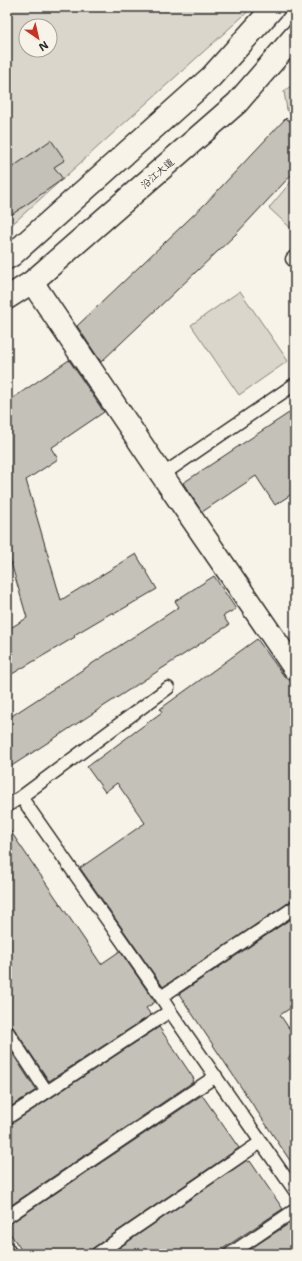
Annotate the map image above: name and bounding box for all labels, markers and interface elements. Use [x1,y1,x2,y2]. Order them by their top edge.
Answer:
north arrow [18,18,58,58]
text: N [35,37,51,55]
street label: 沿江大道 [138,155,177,191]

